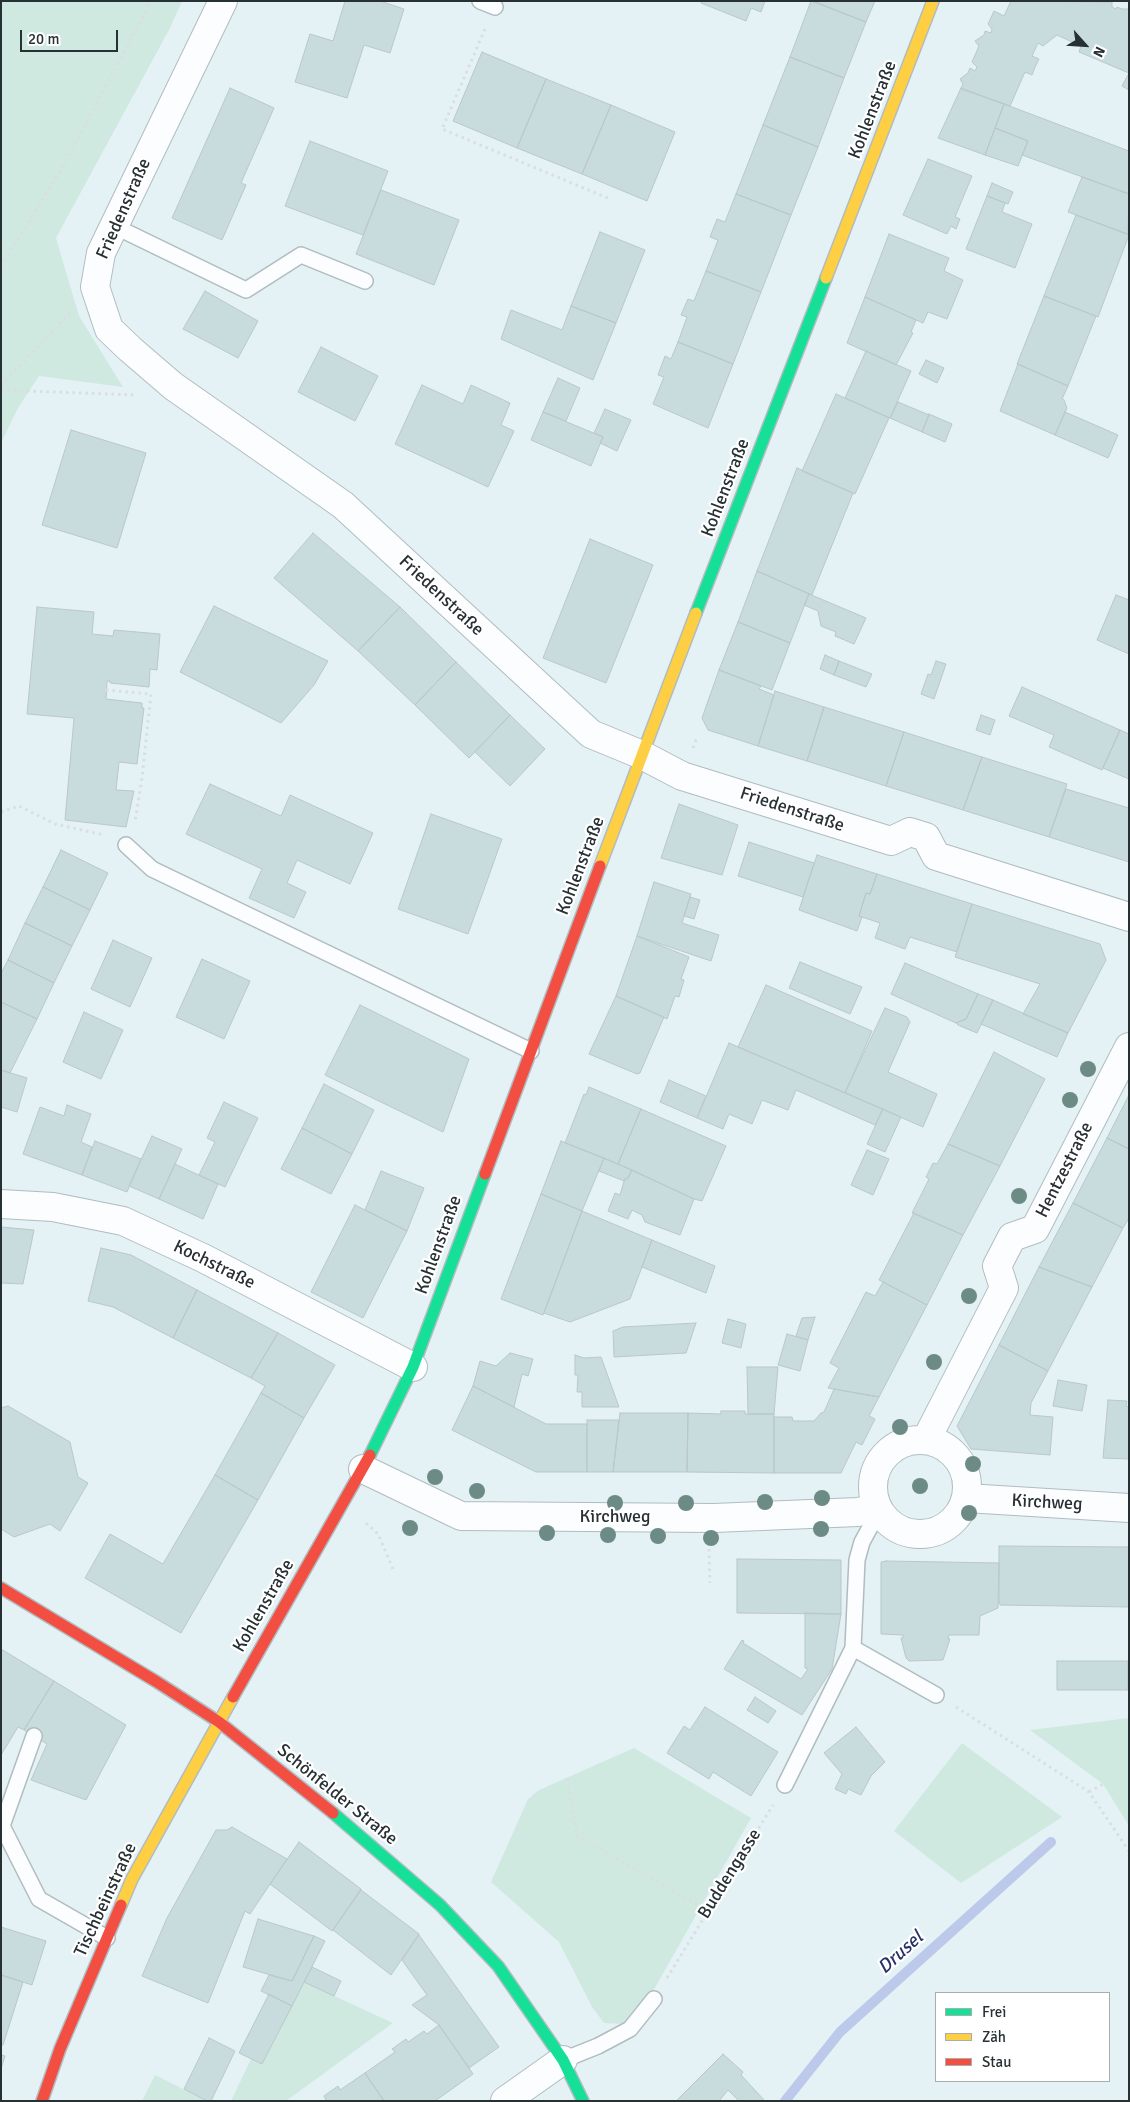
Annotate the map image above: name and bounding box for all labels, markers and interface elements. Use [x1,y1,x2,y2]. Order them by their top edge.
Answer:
scale bar [22,20,120,52]
north arrow [1060,20,1110,70]
text: 20 m [28,30,59,48]
text: N [1089,44,1109,60]
street label: Kohlenstraße [844,58,902,162]
street label: Friedenstraße [92,155,156,263]
street label: Kohlenstraße [697,436,755,540]
street label: Friedenstraße [394,551,488,641]
street label: Friedenstraße [737,783,847,837]
street label: Kohlenstraße [552,814,610,918]
street label: Hentzestraße [1032,1119,1098,1221]
street label: Kohlenstraße [411,1193,467,1297]
street label: Kochstraße [170,1236,258,1294]
street label: Kirchweg [1011,1490,1083,1516]
street label: Kirchweg [579,1506,651,1528]
street label: Kohlenstraße [229,1556,299,1656]
street label: Schönfelder Straße [272,1740,402,1850]
street label: Buddengasse [694,1825,766,1923]
street label: Tischbeinstraße [70,1840,142,1960]
water label: Drusel [874,1927,928,1979]
legend [935,1992,1110,2082]
text: Frei [982,2003,1006,2021]
text: Zäh [982,2028,1006,2046]
text: Stau [982,2053,1011,2071]

